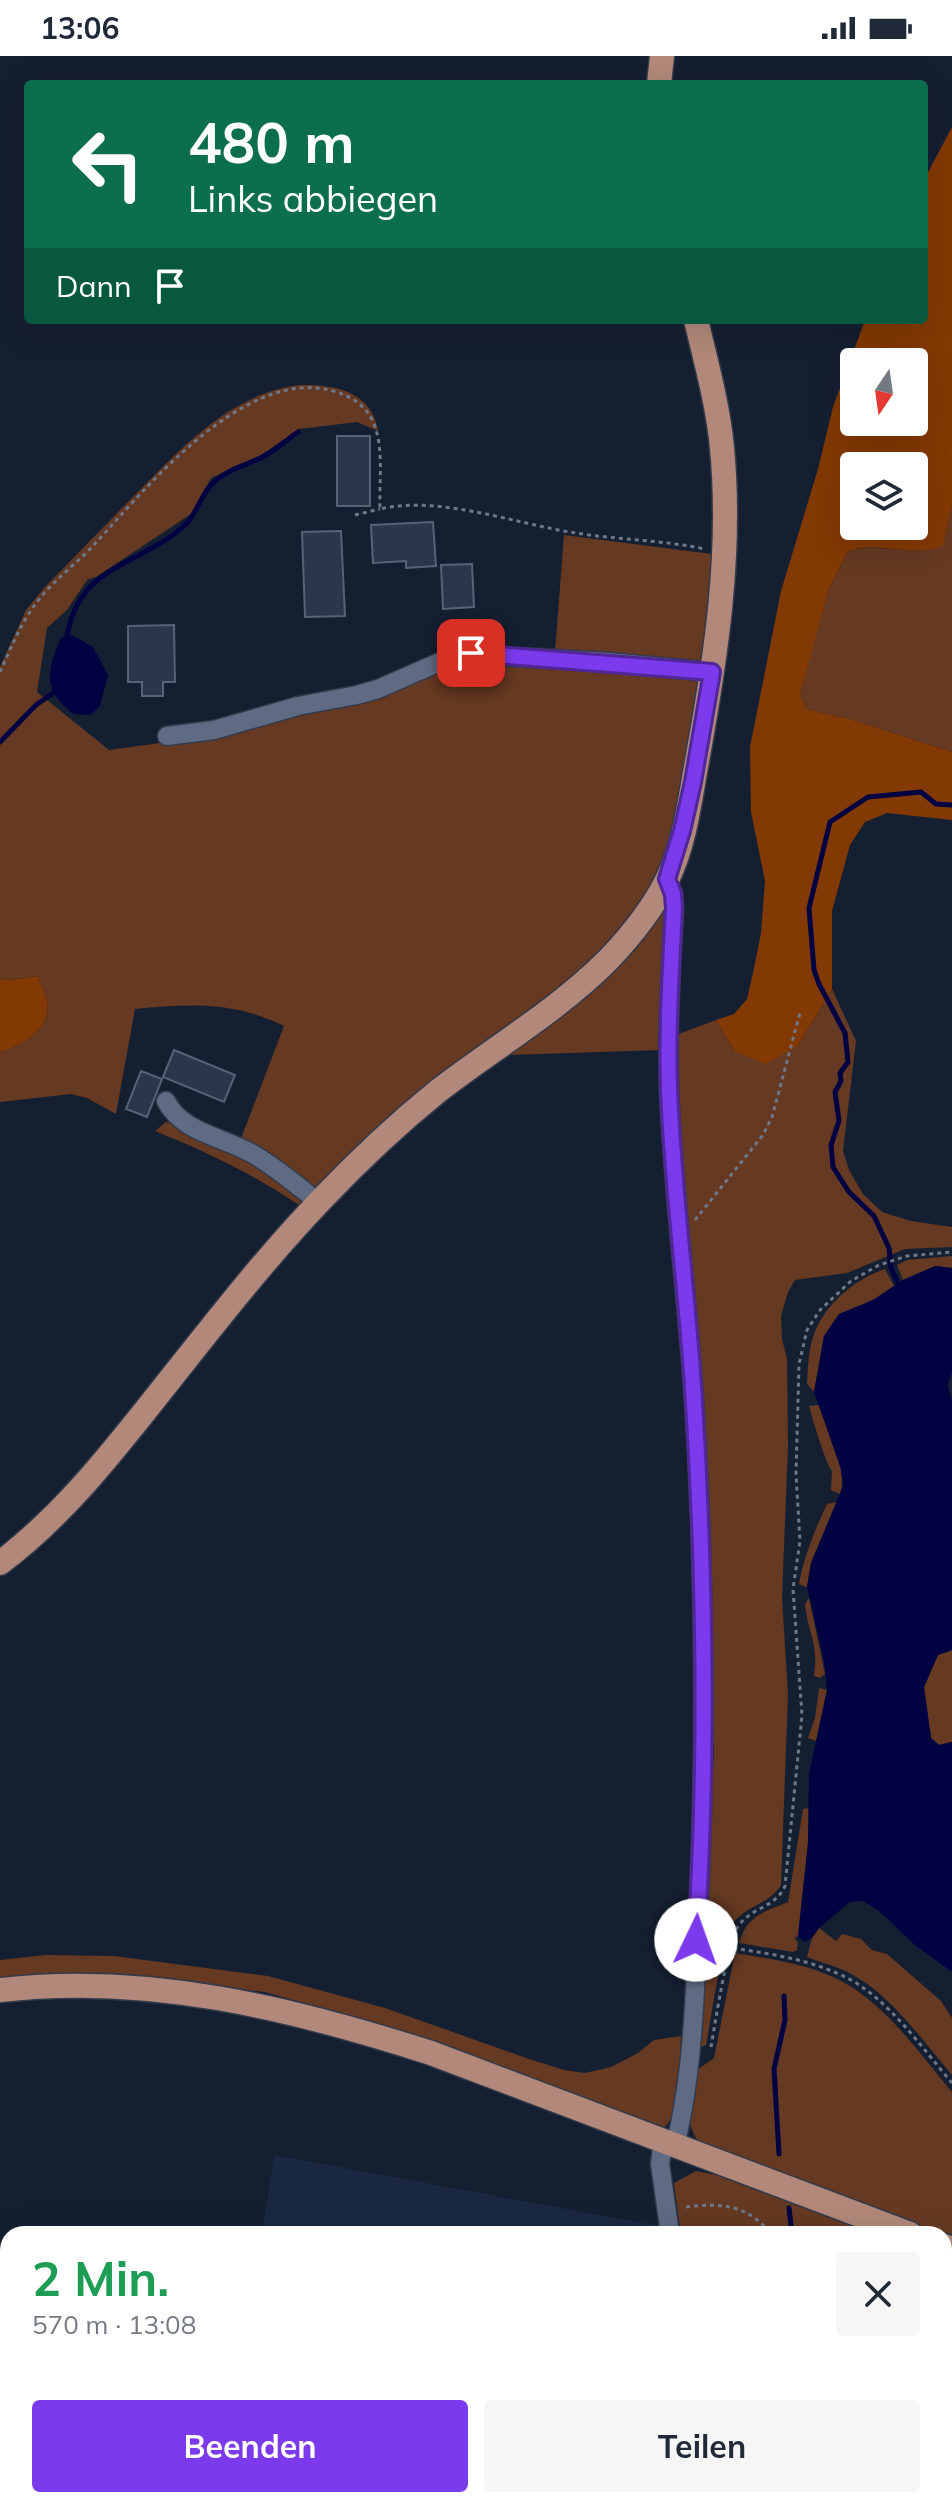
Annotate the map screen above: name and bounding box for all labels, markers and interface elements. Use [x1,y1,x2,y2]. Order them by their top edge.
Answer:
text: 13:06 [40,9,119,47]
text: 480 m [188,107,355,177]
icon: left [56,112,160,216]
text: Links abbiegen [188,176,438,221]
icon: arrive [148,264,192,308]
text: Dann [56,267,132,305]
north arrow [840,348,928,436]
map controls [840,348,928,540]
button: layers [840,452,928,540]
pin [437,619,505,687]
icon: arrive [449,631,493,675]
position arrow [654,1898,738,1982]
text: 2 Min. [32,2248,169,2308]
button: close [836,2252,920,2336]
text: 570 m · 13:08 [32,2308,196,2341]
button: Beenden [32,2400,468,2492]
button: Teilen [484,2400,920,2492]

